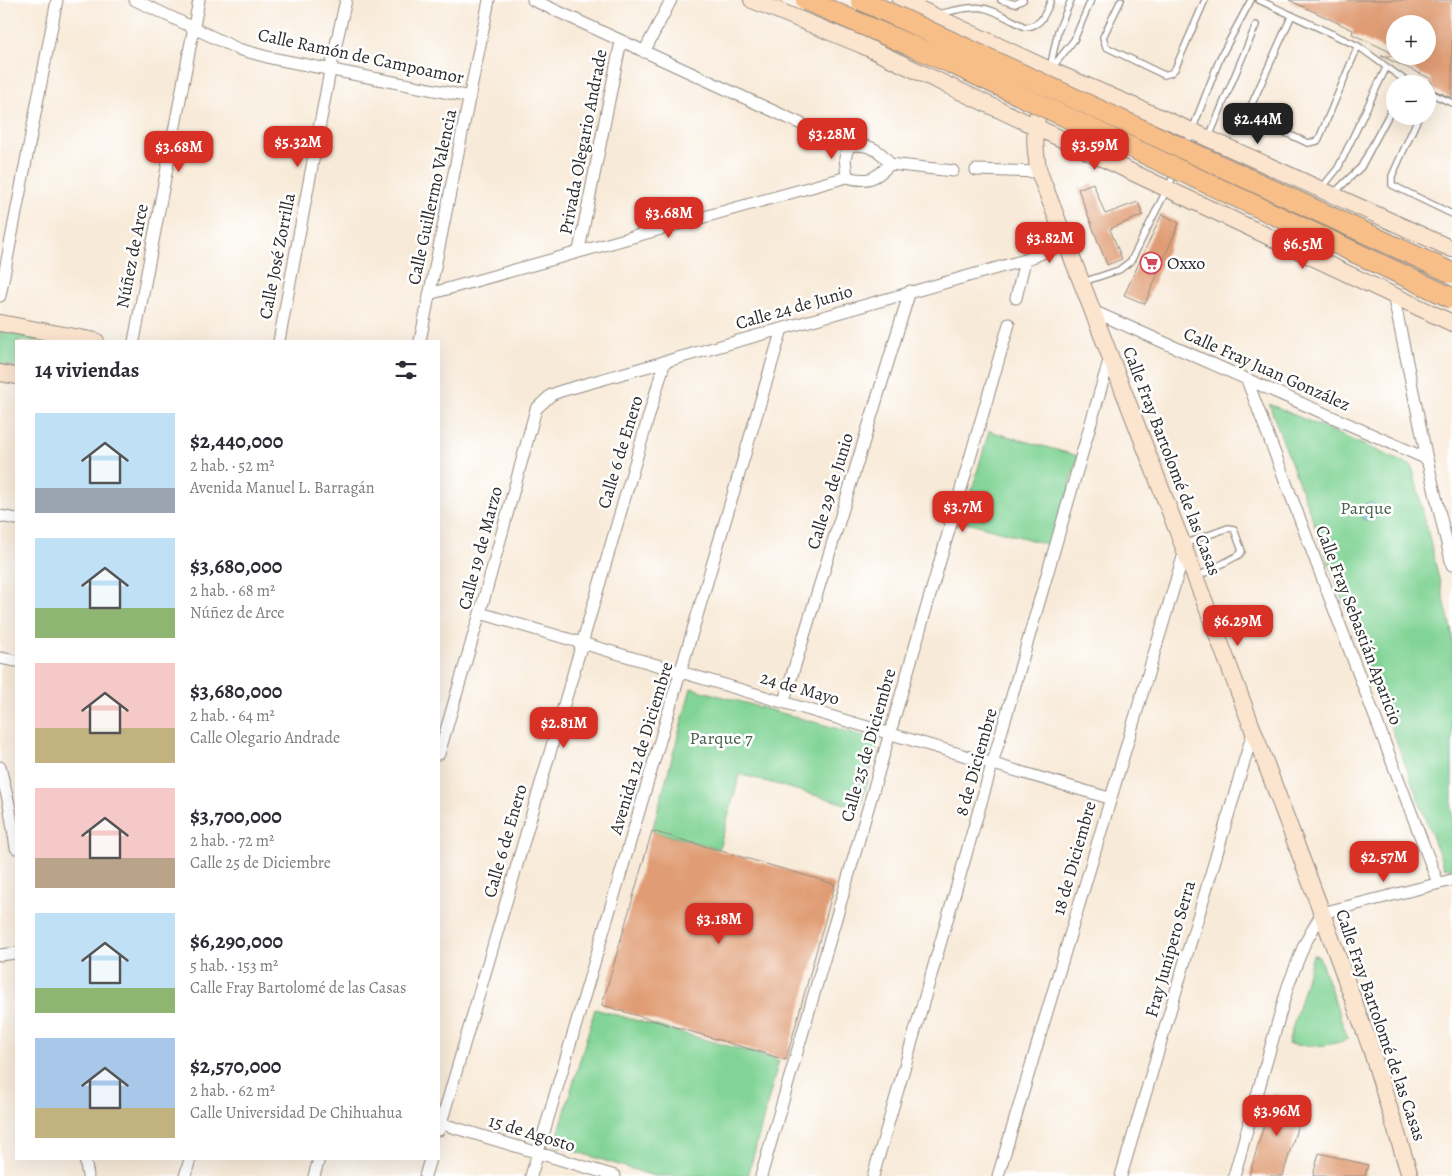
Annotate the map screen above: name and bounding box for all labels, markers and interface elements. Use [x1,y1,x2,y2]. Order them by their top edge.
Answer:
map controls [1386,15,1436,125]
button: + [1386,15,1436,65]
street label: Calle Ramón de Campoamor [256,22,466,90]
street label: Privada Olegario Andrade [553,47,613,237]
button: − [1386,75,1436,125]
pin: $2.44M [1217,102,1299,145]
street label: Calle Guillermo Valencia [402,106,462,287]
text: $2.44M [1234,108,1282,130]
pin: $3.28M [791,118,873,160]
text: $3.28M [808,123,856,145]
pin: $5.32M [257,126,339,168]
pin: $3.59M [1054,128,1136,171]
pin: $3.68M [138,130,220,173]
text: $5.32M [275,131,321,153]
text: $3.59M [1072,134,1118,156]
text: $3.68M [155,136,203,158]
street label: Calle José Zorrilla [253,190,301,321]
pin: $3.68M [628,196,710,239]
street label: Núñez de Arce [110,202,154,310]
text: $3.68M [645,202,693,224]
pin: $3.82M [1009,222,1091,264]
text: $3.82M [1026,227,1074,249]
pin: $6.5M [1268,228,1338,270]
text: $6.5M [1283,233,1323,255]
supermarket icon: Oxxo [1139,251,1163,275]
place label: Oxxo [1167,251,1205,275]
street label: Calle 24 de Junio [733,279,855,335]
street label: Calle Fray Juan González [1180,321,1354,417]
street label: Calle Fray Bartolomé de las Casas [1117,343,1227,579]
text: 14 viviendas [35,356,139,384]
icon: filters [392,356,420,384]
street label: Calle 6 de Enero [591,393,649,511]
text: $2,440,000 [190,427,283,455]
street label: Calle 29 de Junio [801,430,859,552]
icon: home [75,433,135,493]
text: 2 hab. · 52 m² [190,455,275,477]
text: Avenida Manuel L. Barragán [190,477,375,499]
street label: Calle 19 de Marzo [452,484,508,612]
pin: $3.7M [928,490,998,533]
text: $3.7M [943,496,983,518]
park label: Parque [1340,496,1392,520]
street label: Calle Fray Sebastián Aparicio [1310,522,1408,728]
text: $3,680,000 [190,552,282,580]
icon: home [75,558,135,618]
text: 2 hab. · 68 m² [190,580,275,602]
text: Núñez de Arce [190,602,284,624]
pin: $6.29M [1197,604,1279,647]
text: $6.29M [1214,610,1262,632]
street label: Avenida 12 de Diciembre [603,659,679,838]
street label: 24 de Mayo [758,665,842,711]
street label: Calle 25 de Diciembre [835,665,901,825]
text: $3,680,000 [190,677,282,705]
icon: home [75,683,135,743]
text: 2 hab. · 64 m² [190,705,275,727]
street label: 8 de Diciembre [949,705,1003,819]
pin: $2.81M [523,706,605,749]
text: $2.81M [541,712,587,734]
park label: Parque 7 [690,726,753,750]
text: Calle Olegario Andrade [190,727,340,749]
street label: Calle 6 de Enero [477,781,533,901]
street label: 18 de Diciembre [1046,798,1102,918]
text: $3,700,000 [190,802,282,830]
icon: home [75,808,135,868]
text: 2 hab. · 72 m² [190,830,274,852]
pin: $2.57M [1343,840,1425,883]
text: $2.57M [1361,846,1407,868]
text: Calle 25 de Diciembre [190,852,331,874]
street label: Fray Junípero Serra [1139,877,1201,1020]
pin: $3.18M [678,902,760,945]
street label: Calle Fray Bartolomé de las Casas [1330,906,1432,1144]
text: $3.18M [696,908,742,930]
text: $6,290,000 [190,927,283,955]
icon: home [75,933,135,993]
text: 5 hab. · 153 m² [190,955,278,977]
text: Calle Fray Bartolomé de las Casas [190,977,407,999]
text: $2,570,000 [190,1052,281,1080]
icon: home [75,1058,135,1118]
text: 2 hab. · 62 m² [190,1080,275,1102]
pin: $3.96M [1236,1094,1318,1137]
text: $3.96M [1253,1100,1301,1122]
text: Calle Universidad De Chihuahua [190,1102,402,1124]
street label: 15 de Agosto [486,1108,578,1158]

